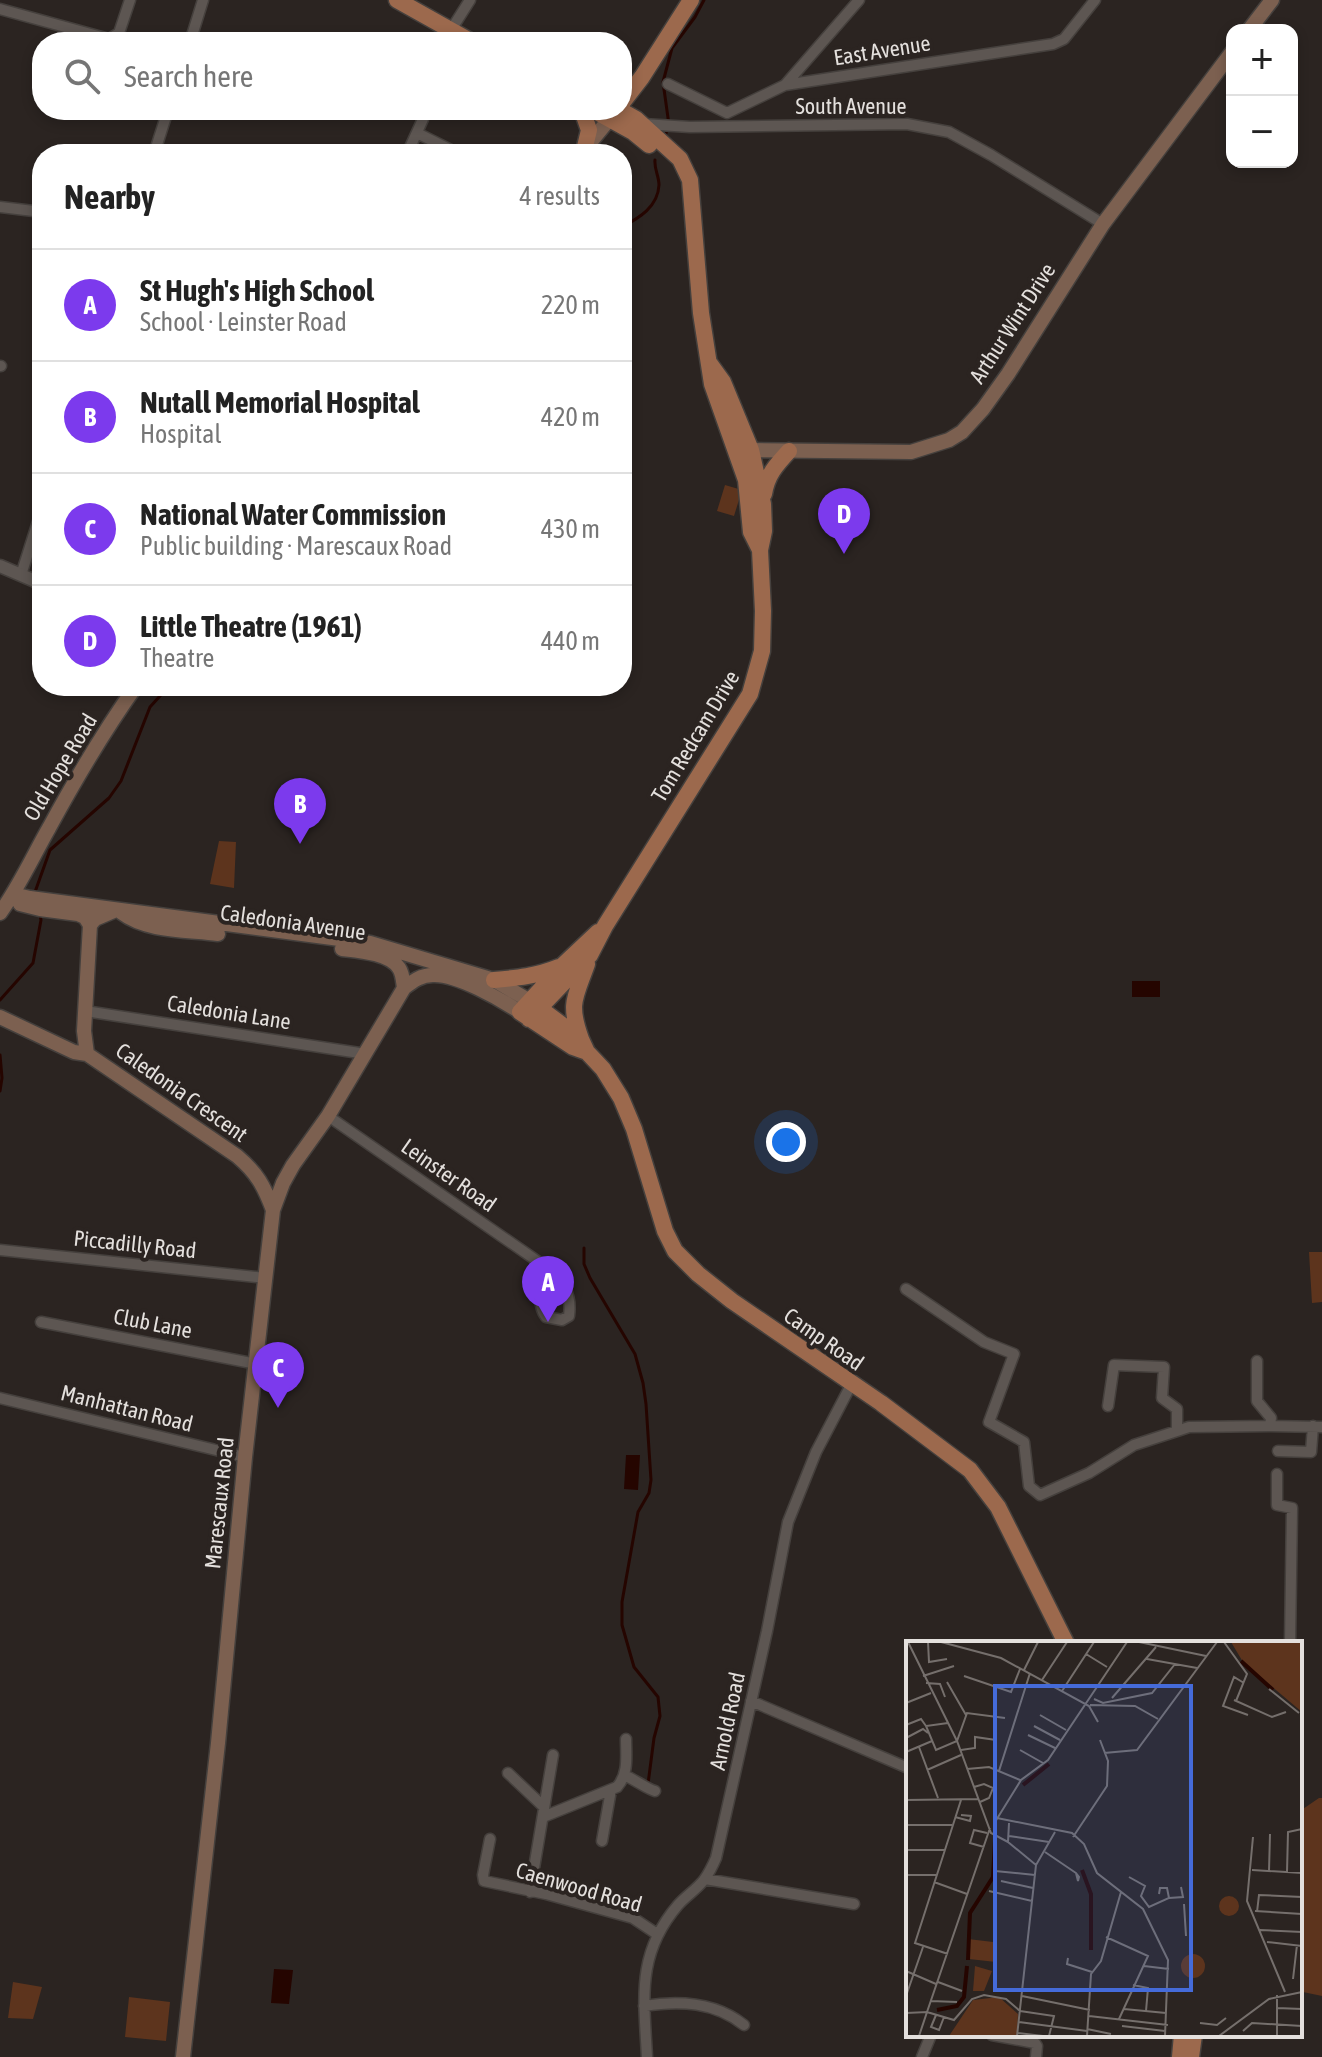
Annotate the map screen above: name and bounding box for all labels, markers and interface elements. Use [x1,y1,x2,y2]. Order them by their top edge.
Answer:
map controls [1226,24,1298,168]
button: + [1226,24,1298,96]
street label: East Avenue [832,30,932,70]
search box [32,32,632,120]
icon: search [60,54,104,98]
text: Search here [124,59,253,93]
street label: South Avenue [795,93,907,119]
button: − [1226,96,1298,168]
text: Nearby [64,177,155,216]
text: 4 results [519,181,600,211]
street label: Arthur Wint Drive [964,258,1060,388]
text: St Hugh's High School [140,273,374,307]
text: A [84,290,96,320]
text: 220 m [541,290,600,320]
text: School · Leinster Road [140,307,347,337]
text: Nutall Memorial Hospital [140,385,420,419]
text: B [84,402,96,432]
text: 420 m [541,402,600,432]
text: Hospital [140,419,221,449]
pin: D [818,488,870,554]
text: National Water Commission [140,497,446,531]
text: C [84,514,96,544]
text: 430 m [541,514,600,544]
text: Public building · Marescaux Road [140,531,452,561]
text: Little Theatre (1961) [140,609,362,643]
text: D [83,626,97,656]
text: 440 m [541,626,600,656]
text: Theatre [140,643,214,673]
street label: Tom Redcam Drive [646,666,744,806]
street label: Old Hope Road [18,709,102,825]
pin: B [274,778,326,844]
street label: Caledonia Avenue [219,899,367,945]
street label: Caledonia Lane [165,989,293,1035]
street label: Caledonia Crescent [111,1037,253,1147]
your location [766,1122,806,1162]
street label: Leinster Road [397,1133,501,1217]
street label: Piccadilly Road [73,1225,197,1263]
pin: A [522,1256,574,1322]
street label: Camp Road [779,1302,869,1376]
street label: Club Lane [112,1303,194,1343]
pin: C [252,1342,304,1408]
street label: Manhattan Road [58,1379,196,1437]
street label: Marescaux Road [199,1436,239,1570]
inset map [906,1641,1302,2037]
street label: Arnold Road [704,1670,750,1772]
street label: Caenwood Road [513,1857,645,1917]

